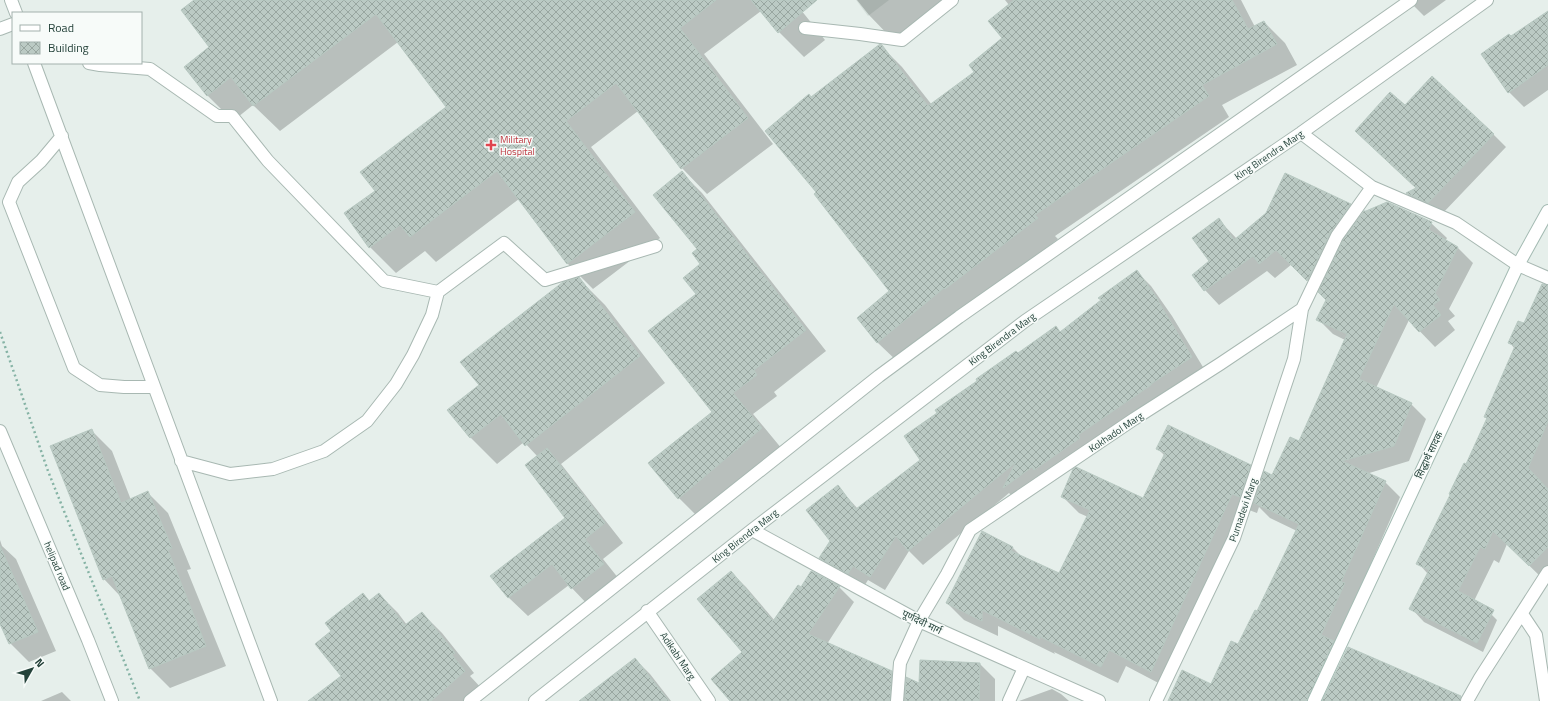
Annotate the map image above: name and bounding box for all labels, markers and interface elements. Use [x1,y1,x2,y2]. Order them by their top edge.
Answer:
legend [12,12,142,64]
text: Road [48,18,74,37]
text: Building [48,38,89,57]
street label: King Birendra Marg [1231,126,1307,184]
place label: Military Hospital [500,132,535,159]
marker: Military Hospital [485,139,497,151]
street label: King Birendra Marg [965,309,1039,369]
street label: Kokhadol Marg [1086,408,1146,456]
street label: सिद्धार्थ सादक [1411,428,1447,481]
street label: Purnadevi Marg [1225,476,1261,544]
street label: King Birendra Marg [709,505,781,567]
street label: helipad road [40,539,74,593]
street label: पूर्णदेवी मार्ग [899,606,945,639]
street label: Adikabi Marg [656,629,700,683]
north arrow [12,649,52,689]
text: N [31,655,48,671]

